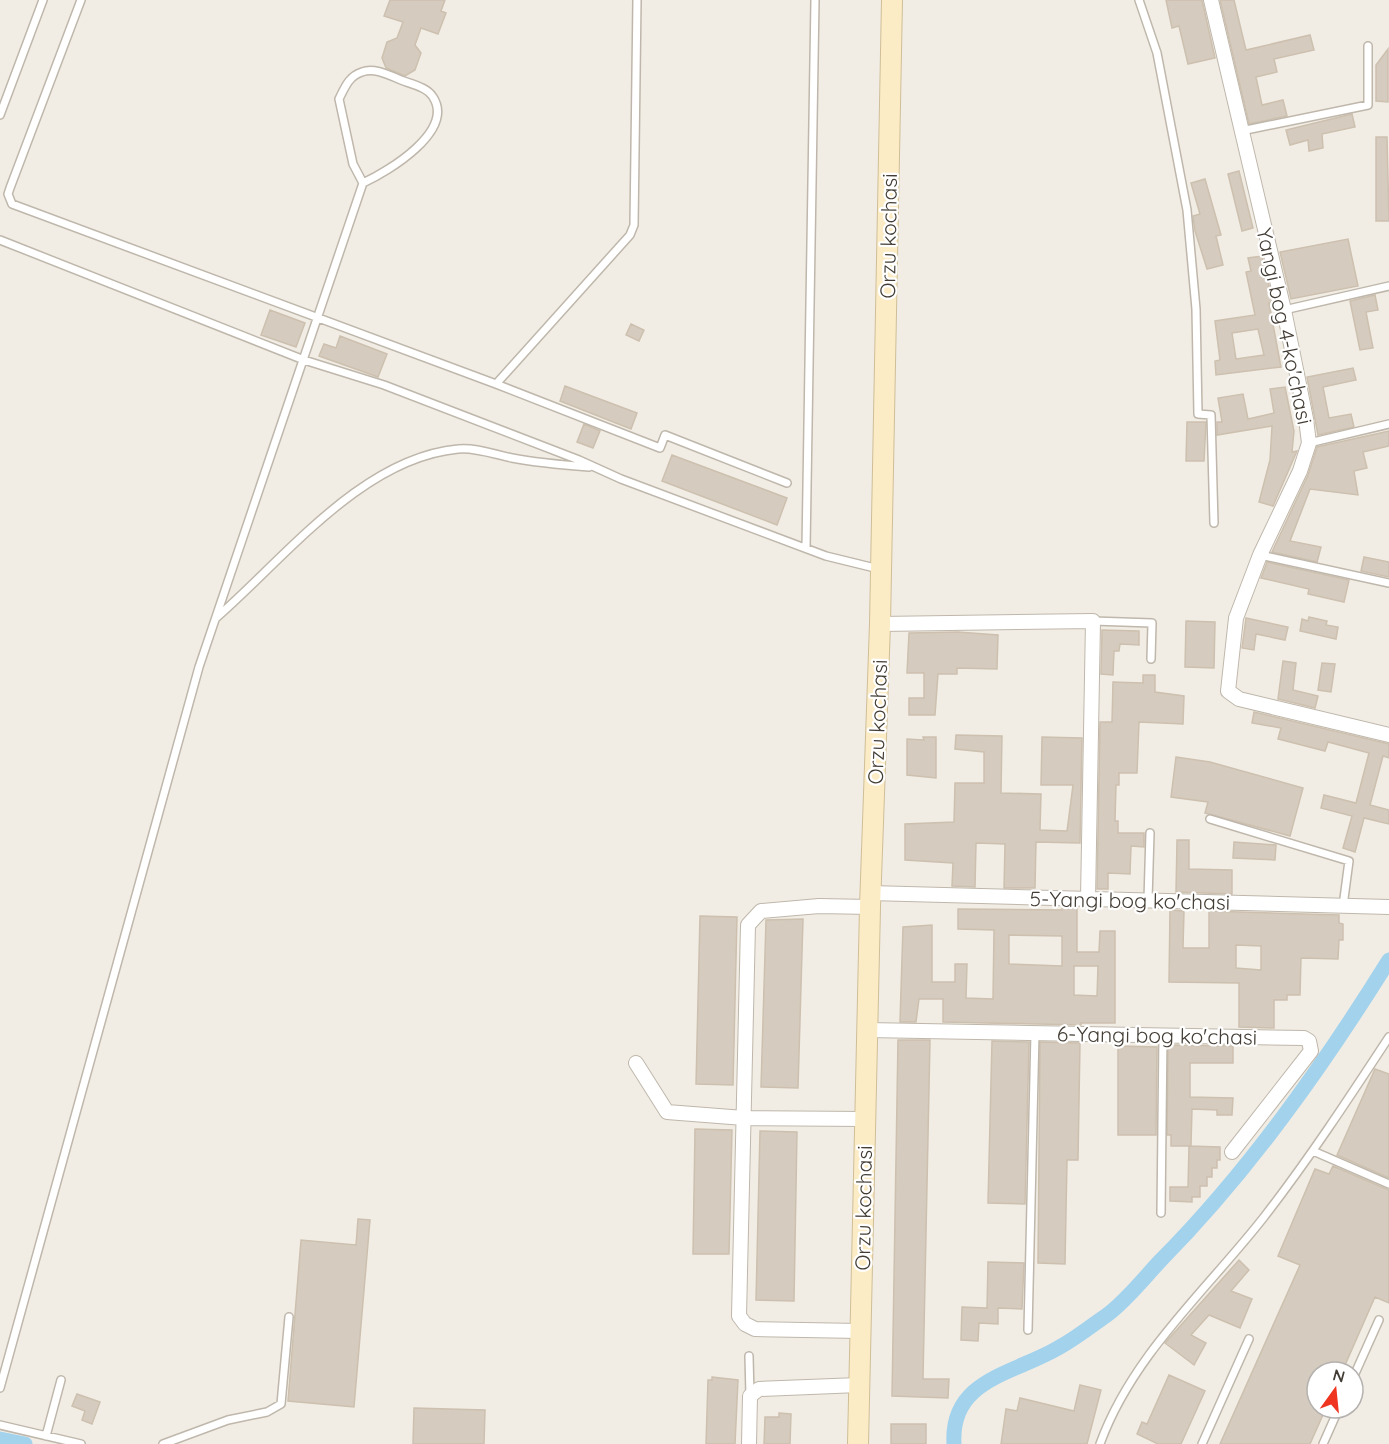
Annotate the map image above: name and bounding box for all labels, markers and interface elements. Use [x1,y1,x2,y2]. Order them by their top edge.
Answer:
street label: Orzu kochasi [874,173,902,299]
street label: Yangi bog 4-koʼchasi [1251,225,1319,427]
street label: Orzu kochasi [862,659,892,785]
street label: 5-Yangi bog koʼchasi [1030,885,1230,915]
street label: 6-Yangi bog koʼchasi [1057,1020,1257,1050]
street label: Orzu kochasi [849,1145,877,1271]
north arrow [1305,1360,1365,1420]
text: N [1331,1364,1347,1387]

